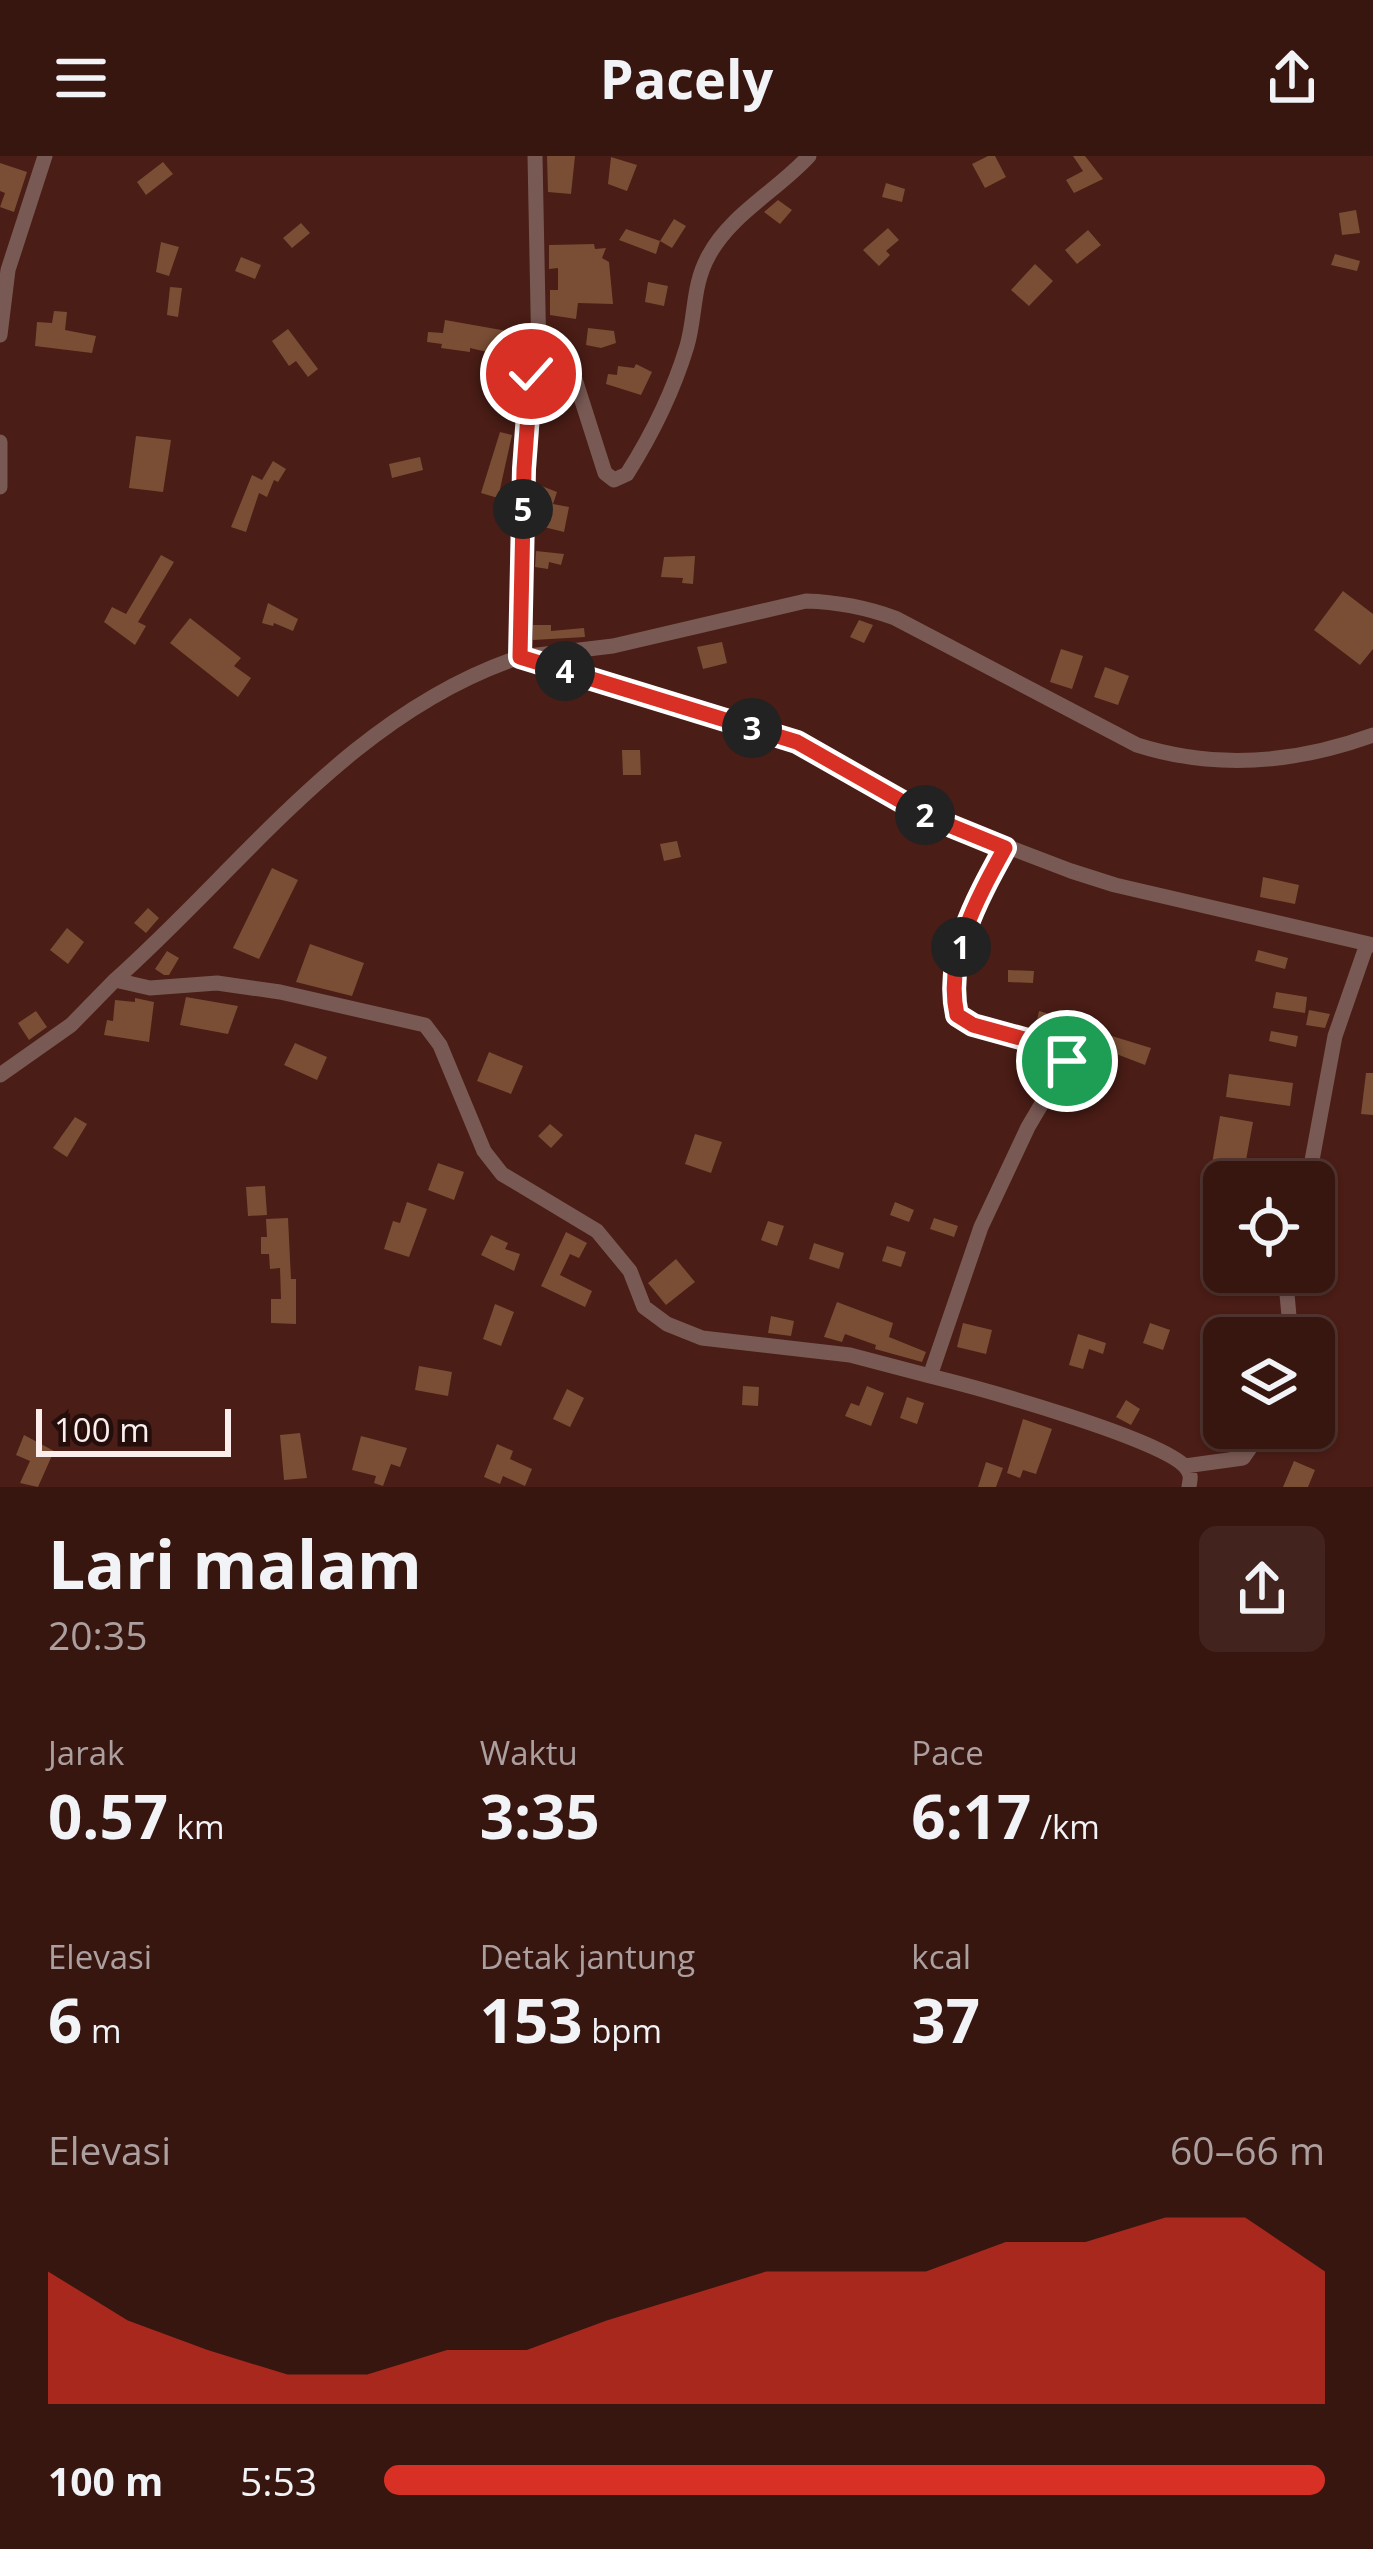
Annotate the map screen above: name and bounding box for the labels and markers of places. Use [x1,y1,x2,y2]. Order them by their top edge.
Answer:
pin [480,323,582,425]
pin: 5 [493,479,553,539]
pin: 4 [535,641,595,701]
pin: 3 [722,698,782,758]
pin: 2 [895,785,955,845]
pin: 1 [931,917,991,977]
pin [1016,1010,1118,1112]

